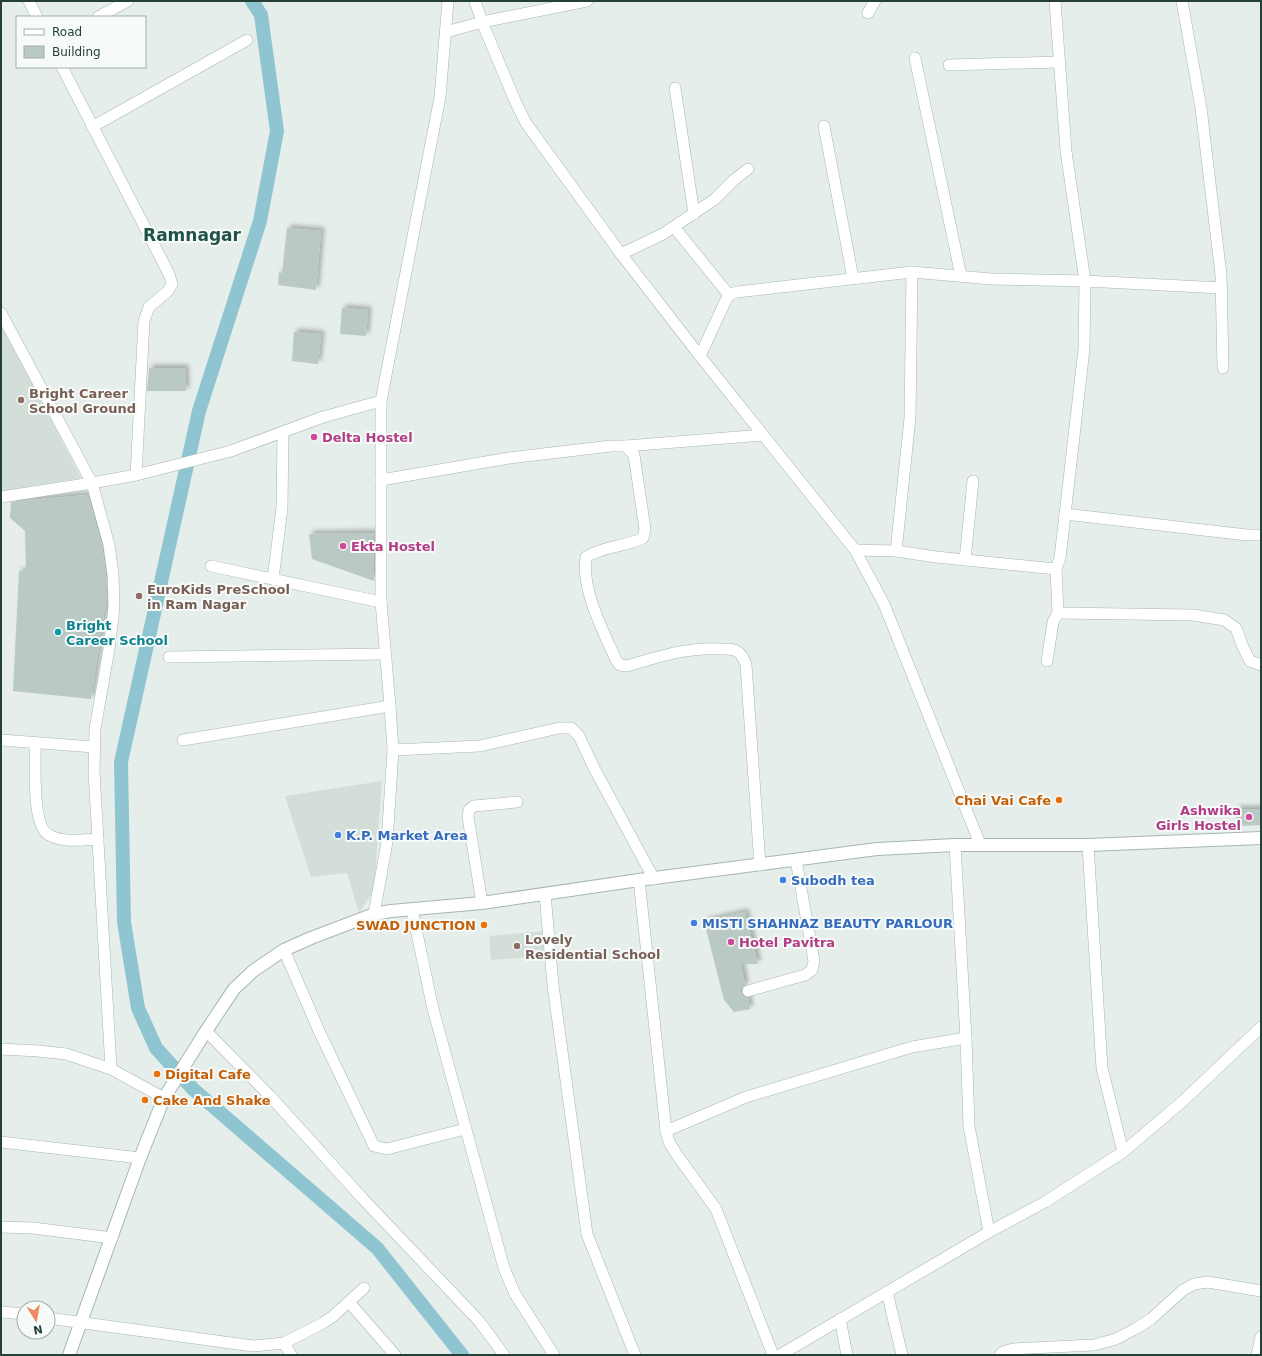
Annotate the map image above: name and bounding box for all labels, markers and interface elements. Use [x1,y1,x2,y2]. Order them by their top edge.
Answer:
legend [16,16,146,68]
text: Road [52,25,82,39]
text: Building [52,45,101,59]
district label: Ramnagar [143,225,242,245]
place label: Bright Career School Ground [29,386,136,416]
marker: Bright Career School Ground [16,395,26,405]
place label: Delta Hostel [322,430,413,445]
marker: Delta Hostel [309,432,319,442]
place label: Ekta Hostel [351,539,435,554]
marker: Ekta Hostel [338,541,348,551]
place label: EuroKids PreSchool in Ram Nagar [147,582,290,612]
marker: EuroKids PreSchool in Ram Nagar [134,591,144,601]
place label: Bright Career School [66,618,168,648]
marker: Bright Career School [53,627,63,637]
place label: Chai Vai Cafe [955,793,1051,808]
marker: Chai Vai Cafe [1054,795,1064,805]
place label: Ashwika Girls Hostel [1156,803,1241,833]
marker: Ashwika Girls Hostel [1244,812,1254,822]
place label: K.P. Market Area [346,828,468,843]
marker: K.P. Market Area [333,830,343,840]
place label: Subodh tea [791,873,875,888]
marker: Subodh tea [778,875,788,885]
place label: MISTI SHAHNAZ BEAUTY PARLOUR [702,916,953,931]
place label: SWAD JUNCTION [356,918,476,933]
marker: MISTI SHAHNAZ BEAUTY PARLOUR [689,918,699,928]
marker: SWAD JUNCTION [479,920,489,930]
place label: Lovely Residential School [525,932,660,962]
place label: Hotel Pavitra [739,935,835,950]
marker: Hotel Pavitra [726,937,736,947]
marker: Lovely Residential School [512,941,522,951]
place label: Digital Cafe [165,1067,251,1082]
marker: Digital Cafe [152,1069,162,1079]
place label: Cake And Shake [153,1093,271,1108]
marker: Cake And Shake [140,1095,150,1105]
north arrow [16,1300,56,1340]
text: N [32,1322,44,1337]

